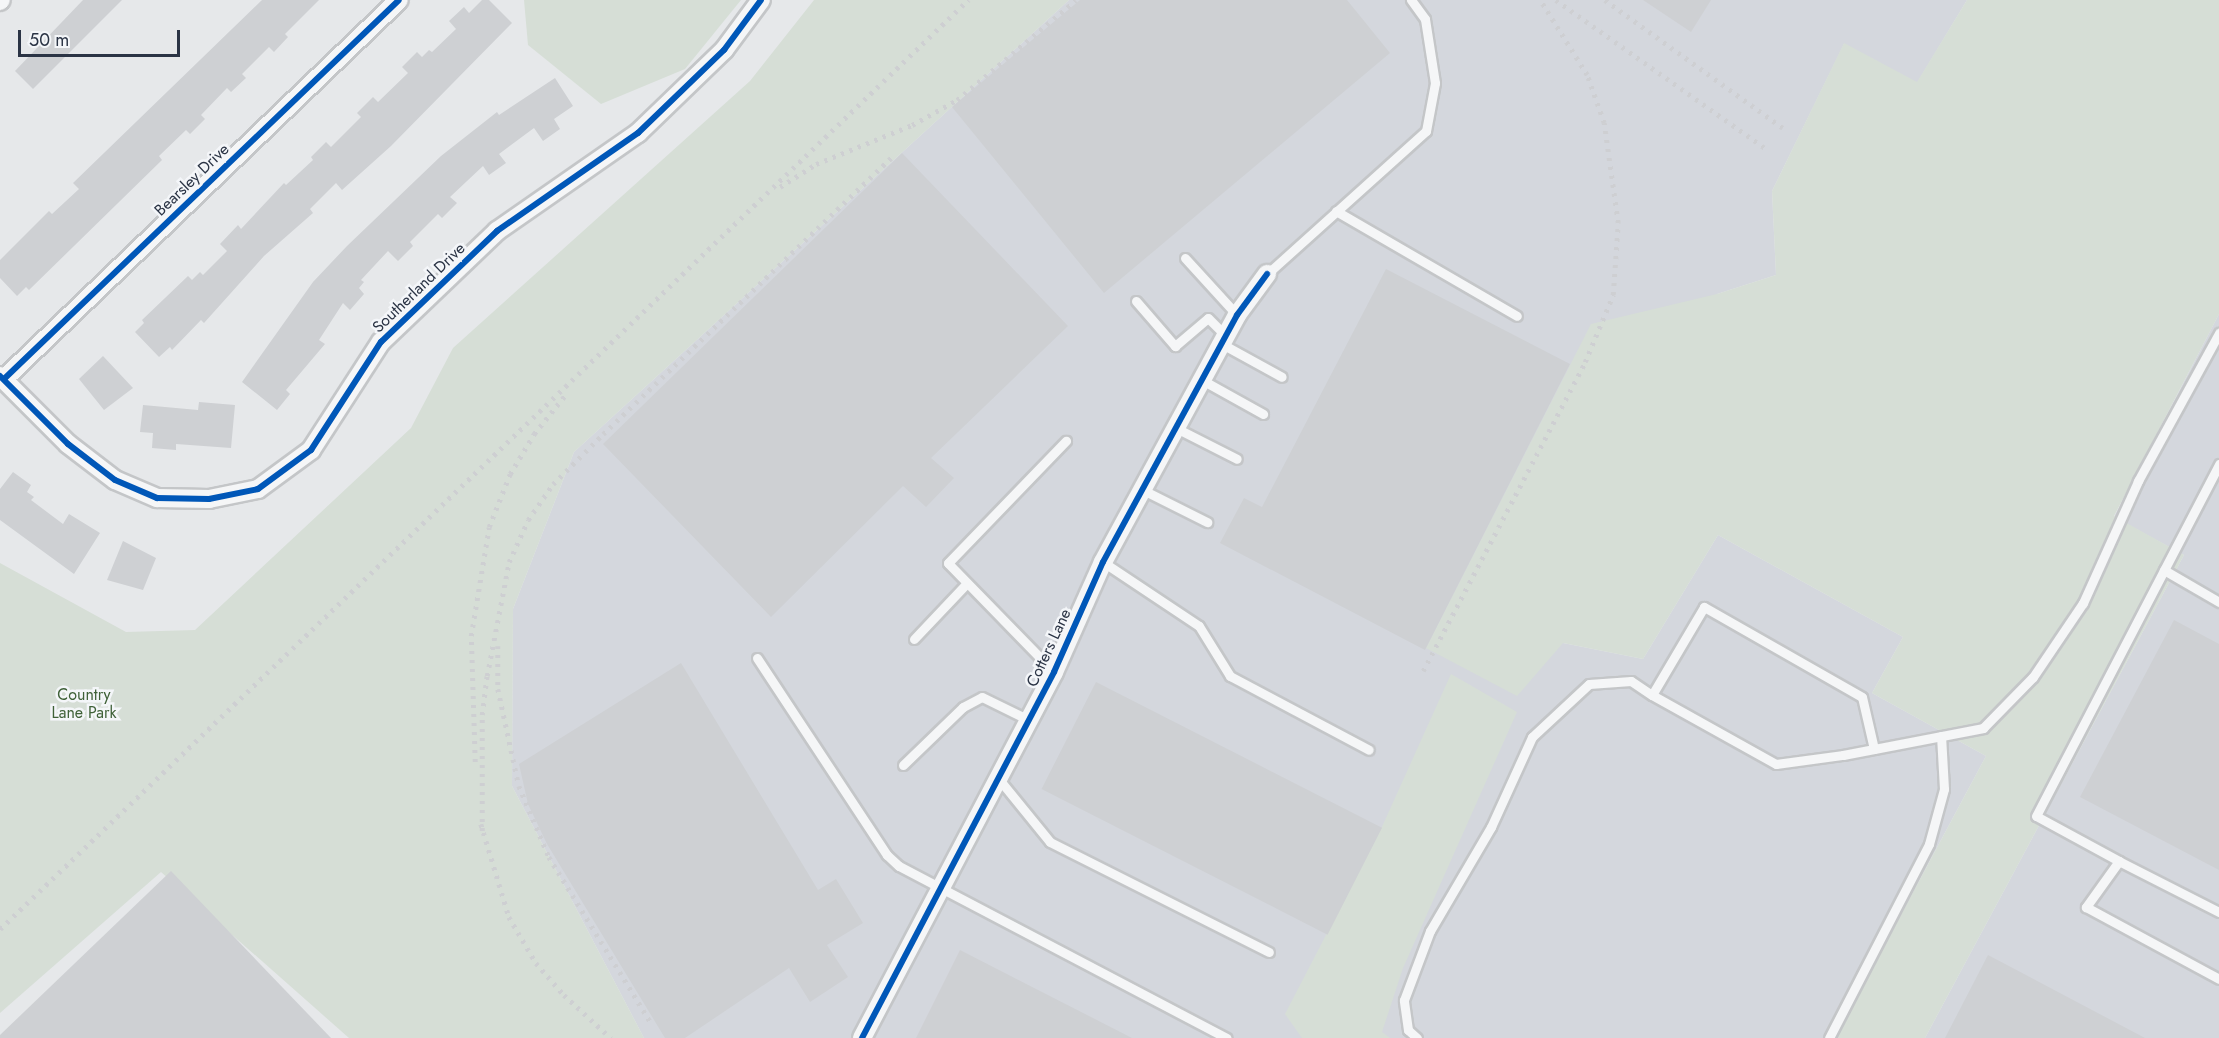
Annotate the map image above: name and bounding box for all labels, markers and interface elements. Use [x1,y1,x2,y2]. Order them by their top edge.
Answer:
scale bar [21,18,183,56]
text: 50 m [29,27,69,53]
street label: Bearsley Drive [151,140,233,220]
street label: Southerland Drive [369,239,469,337]
street label: Cotters Lane [1023,606,1075,690]
park label: Country Lane Park [52,685,116,723]

